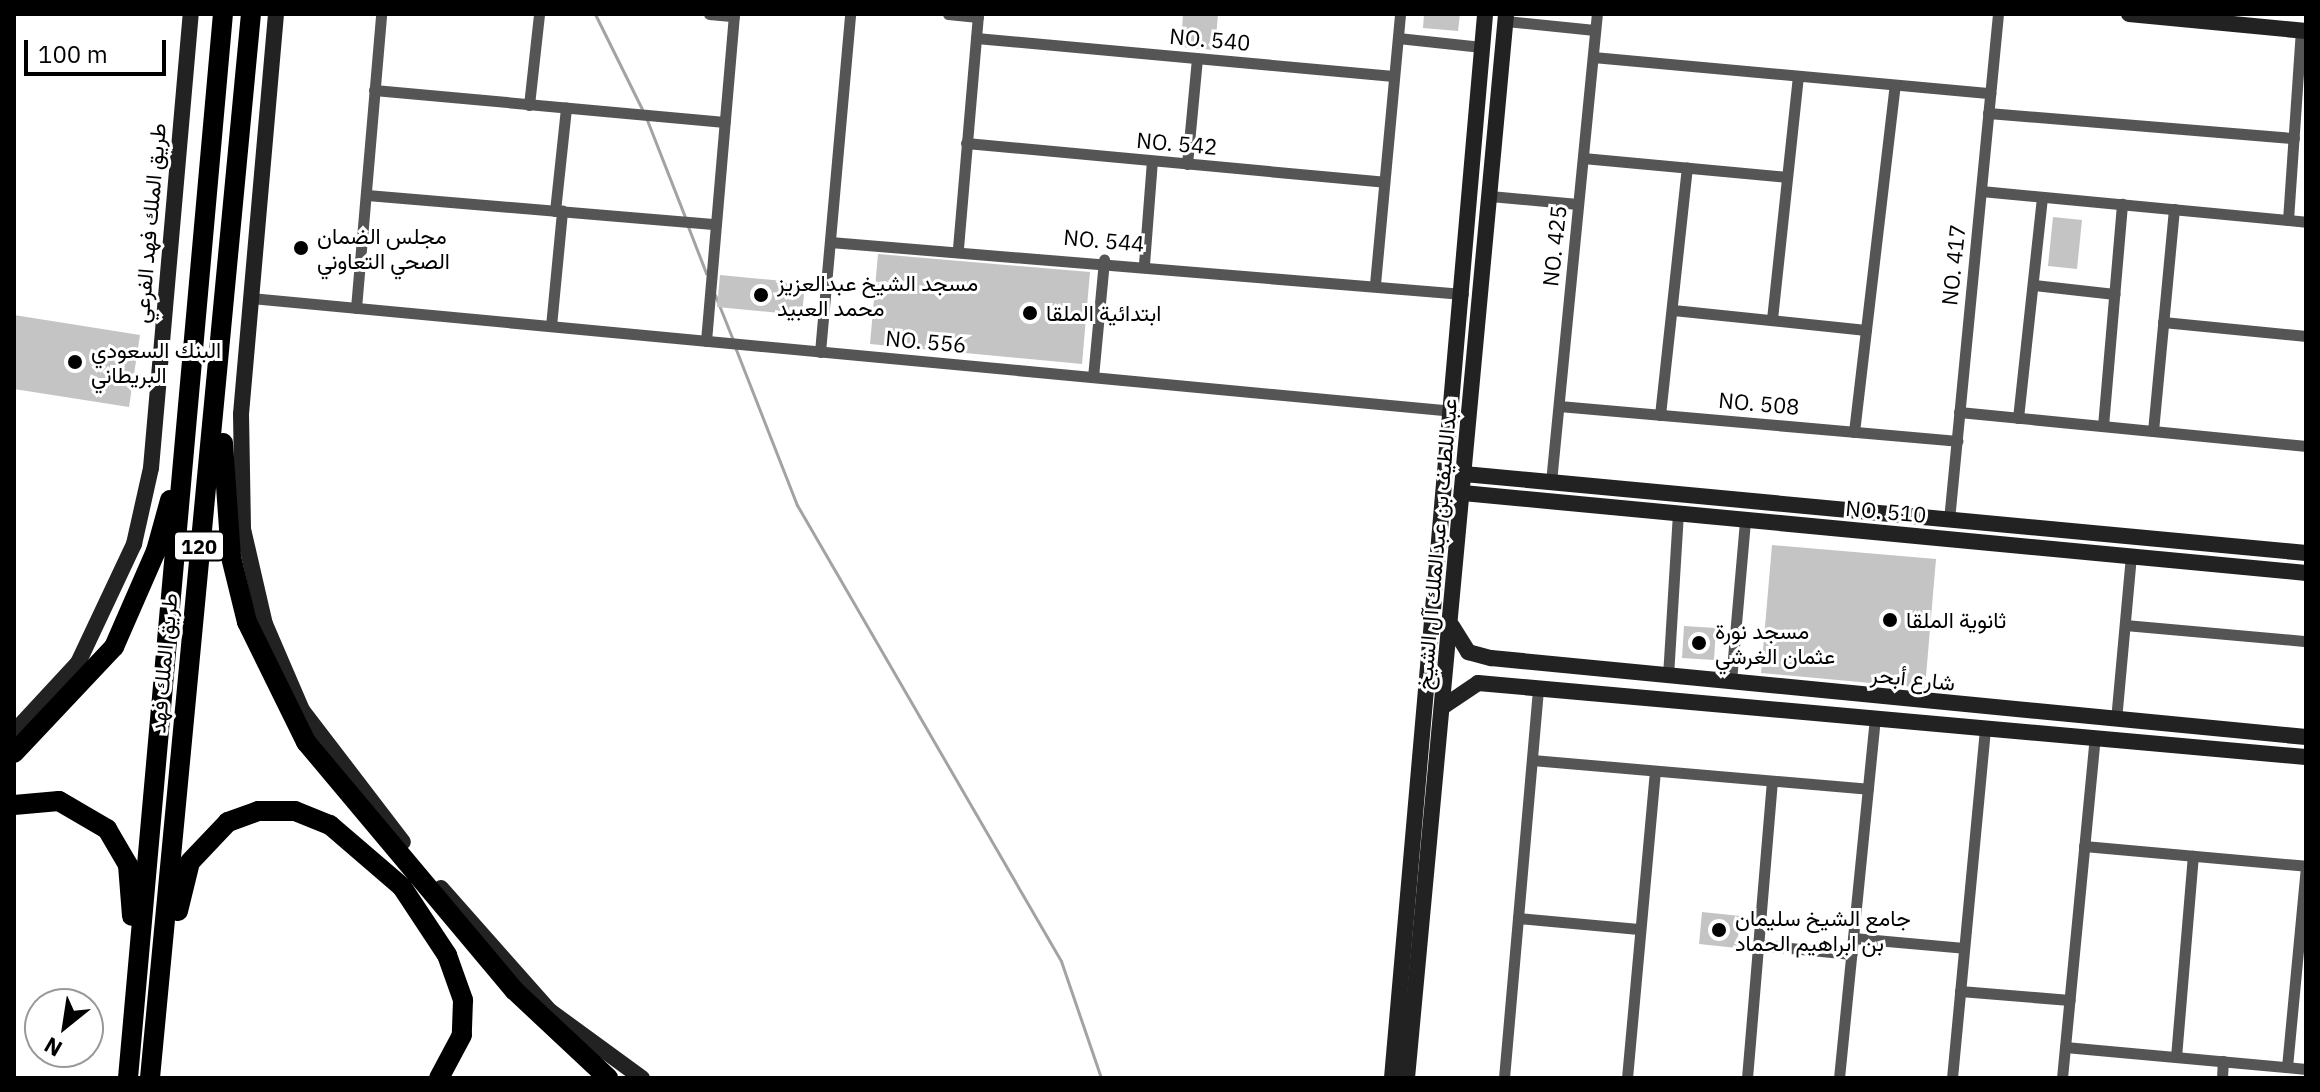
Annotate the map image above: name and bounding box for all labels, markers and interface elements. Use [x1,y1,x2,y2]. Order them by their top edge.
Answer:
street label: NO. 540 [1168,22,1252,56]
scale bar [28,24,170,74]
text: 100 m [38,38,108,70]
street label: طريق الملك فهد الفرعي [127,122,171,324]
street label: NO. 542 [1135,126,1219,160]
street label: NO. 425 [1537,204,1571,288]
place label: مجلس الضمان الصحي التعاوني [317,222,450,274]
street label: NO. 544 [1062,223,1146,257]
street label: NO. 417 [1936,223,1970,307]
marker: مجلس الضمان الصحي التعاوني [292,239,310,257]
place label: مسجد الشيخ عبدالعزيز محمد العبيد [777,269,978,320]
marker: مسجد الشيخ عبدالعزيز محمد العبيد [752,286,770,304]
place label: ابتدائية الملقا [1046,300,1161,326]
marker: ابتدائية الملقا [1021,304,1039,322]
street label: NO. 556 [884,324,968,358]
place label: البنك السعودي البريطاني [91,336,221,388]
marker: البنك السعودي البريطاني [66,353,84,371]
street label: NO. 508 [1717,386,1801,420]
street label: عبداللطيف بن عبدالملك آل الشيخ [1410,397,1462,691]
street label: NO. 510 [1844,494,1928,528]
road number: 120 [173,530,225,562]
street label: طريق الملك فهد [144,592,182,734]
place label: ثانوية الملقا [1906,607,2006,633]
marker: ثانوية الملقا [1881,611,1899,629]
place label: مسجد نورة عثمان الغرشي [1715,617,1835,668]
marker: مسجد نورة عثمان الغرشي [1690,634,1708,652]
street label: شارع أبحر [1870,660,1956,696]
place label: جامع الشيخ سليمان بن ابراهيم الحماد [1735,904,1911,956]
marker: جامع الشيخ سليمان بن ابراهيم الحماد [1710,921,1728,939]
north arrow [24,988,104,1068]
text: N [39,1031,67,1064]

